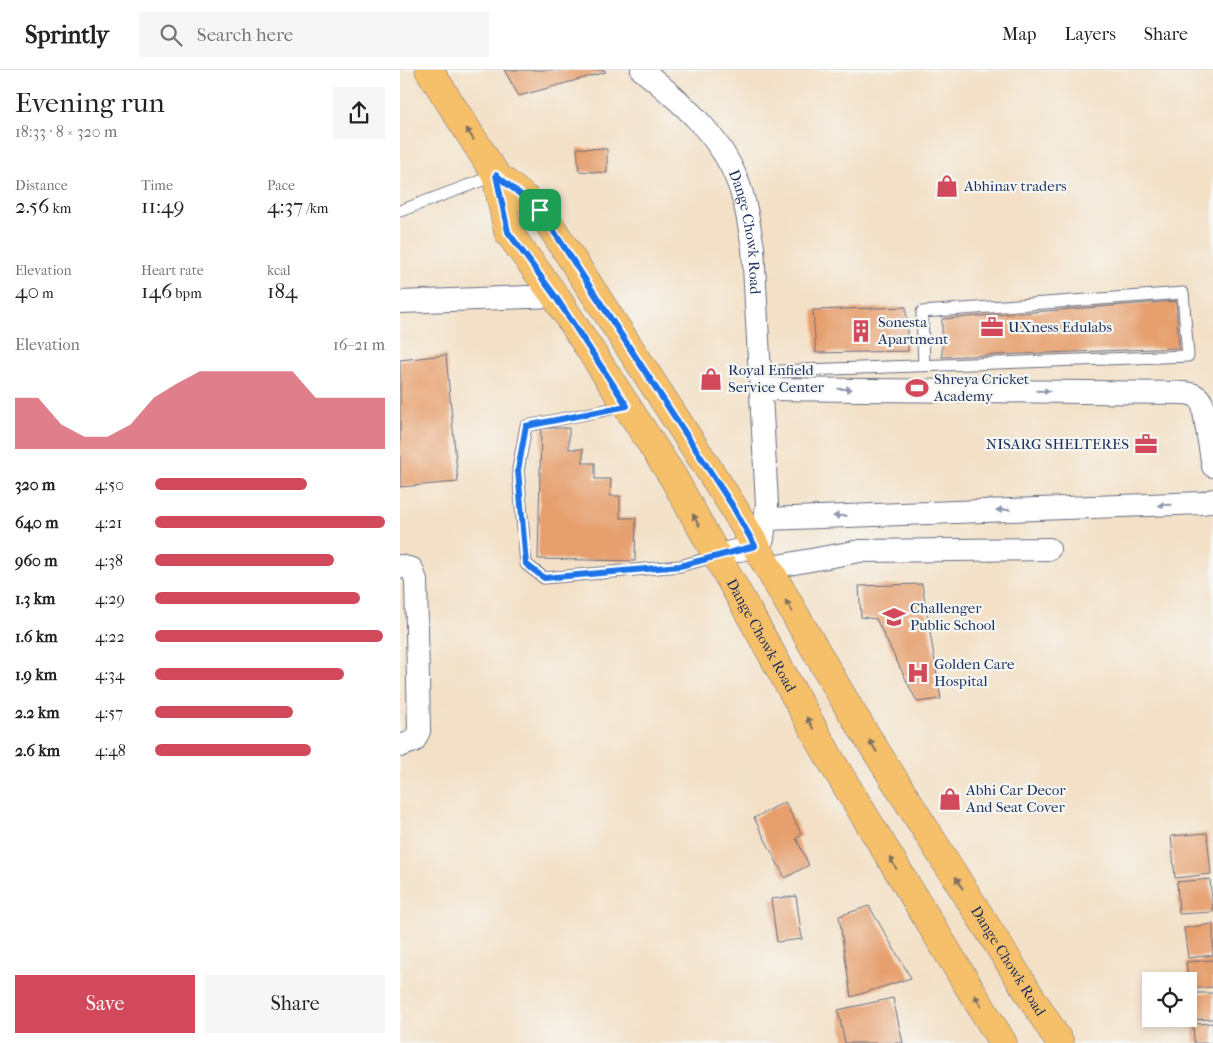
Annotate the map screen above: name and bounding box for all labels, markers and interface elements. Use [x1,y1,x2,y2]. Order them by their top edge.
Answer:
search box [139,12,489,57]
text: Sprintly [25,21,109,49]
icon: search [157,21,185,49]
text: Search here [197,24,293,46]
text: Map [1002,24,1036,45]
text: Layers [1064,24,1116,45]
text: Share [1144,24,1188,45]
text: Evening run [15,86,165,119]
button: share [333,87,385,139]
text: 18:33 · 8 × 320 m [15,122,117,141]
one-way arrow [465,127,475,141]
street label: Dange Chowk Road [725,167,765,296]
shop icon: Abhinav traders [934,173,960,199]
text: Distance [15,177,68,194]
text: Time [141,177,173,194]
text: Pace [267,177,295,194]
place label: Abhinav traders [963,177,1067,195]
pin [519,189,561,231]
text: 2.56 [15,194,49,218]
text: 11:49 [141,194,185,218]
text: 4:37 [267,194,303,218]
icon: arrive [526,196,554,224]
text: km [49,200,71,217]
text: /km [303,200,329,217]
text: Elevation [15,262,72,279]
text: Heart rate [141,262,204,279]
text: kcal [267,262,291,279]
text: 40 [15,279,39,303]
text: 146 [141,279,172,303]
text: 184 [267,279,297,303]
text: m [39,285,54,302]
text: bpm [172,285,202,302]
place label: Sonesta Apartment [877,313,949,348]
office icon: UXness Edulabs [979,314,1005,340]
building icon: Sonesta Apartment [848,318,874,344]
place label: UXness Edulabs [1008,318,1112,336]
text: Elevation [15,335,80,354]
text: 16–21 m [333,335,385,354]
place label: Royal Enfield Service Center [728,361,825,396]
shop icon: Royal Enfield Service Center [698,366,724,392]
place label: Shreya Cricket Academy [933,370,1030,405]
sports icon: Shreya Cricket Academy [904,375,930,401]
one-way arrow [837,385,853,393]
one-way arrow [1035,387,1051,395]
office icon: NISARG SHELTERES [1133,431,1159,457]
place label: NISARG SHELTERES [986,435,1129,453]
text: 320 m [15,475,55,494]
text: 4:50 [95,475,124,494]
one-way arrow [1157,501,1173,509]
one-way arrow [994,507,1010,515]
one-way arrow [832,512,848,520]
text: 640 m [15,513,59,532]
text: 4:21 [95,513,122,532]
one-way arrow [692,513,700,528]
text: 960 m [15,551,58,570]
text: 4:38 [95,551,123,570]
street label: Dange Chowk Road [723,576,800,696]
text: 1.3 km [15,589,55,608]
text: 4:29 [95,589,125,608]
place label: Challenger Public School [910,599,995,634]
one-way arrow [785,600,794,613]
school or university icon: Challenger Public School [881,604,907,630]
text: 1.6 km [15,627,57,646]
text: 4:22 [95,627,125,646]
place label: Golden Care Hospital [934,655,1015,690]
hospital icon: Golden Care Hospital [905,660,931,686]
text: 1.9 km [15,665,57,684]
text: 4:34 [95,665,124,684]
text: 2.2 km [15,703,60,722]
text: 4:57 [95,703,123,722]
one-way arrow [806,716,814,731]
one-way arrow [868,739,877,752]
text: 2.6 km [15,741,60,760]
text: 4:48 [95,741,126,760]
place label: Abhi Car Decor And Seat Cover [965,781,1066,816]
shop icon: Abhi Car Decor And Seat Cover [937,786,963,812]
one-way arrow [889,856,898,869]
one-way arrow [955,877,964,890]
street label: Dange Chowk Road [967,902,1050,1020]
map controls [1142,972,1197,1027]
button: locate [1142,972,1197,1027]
button: Save [15,975,195,1033]
button: Share [205,975,385,1033]
one-way arrow [973,995,983,1008]

